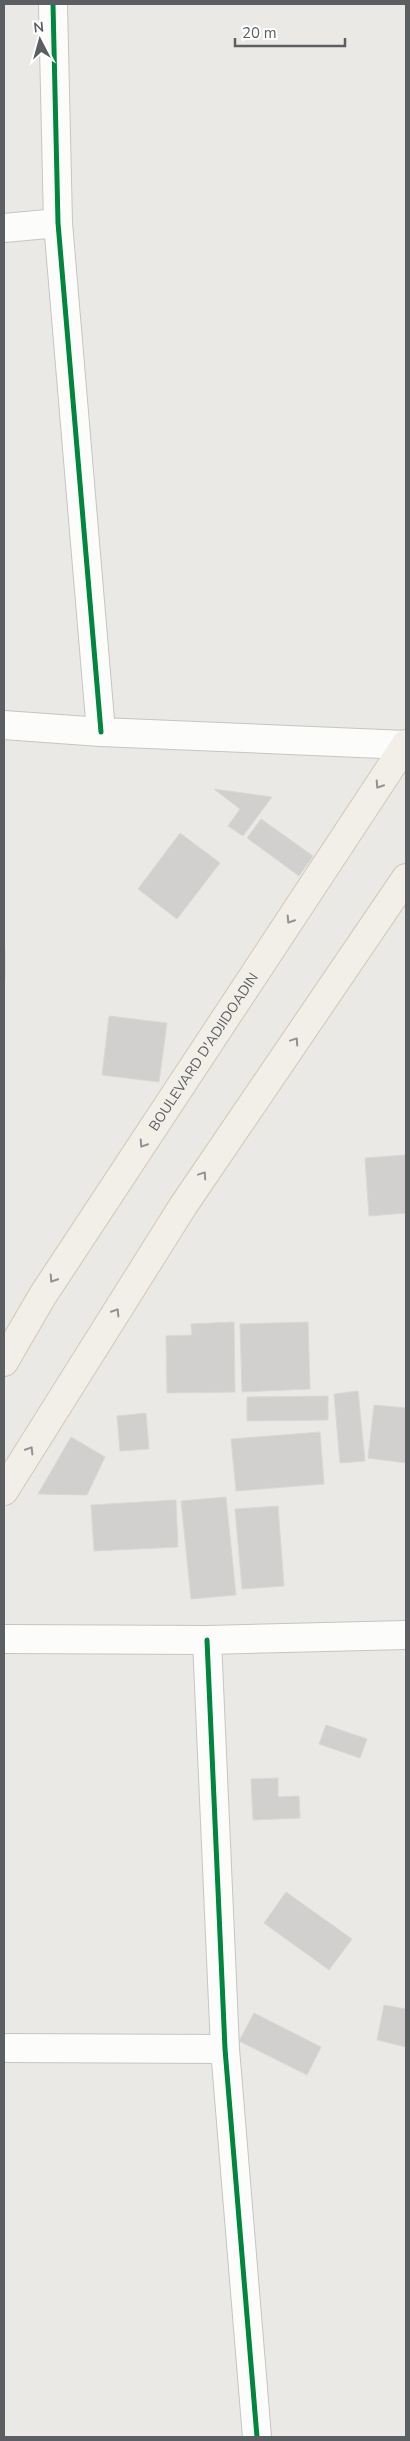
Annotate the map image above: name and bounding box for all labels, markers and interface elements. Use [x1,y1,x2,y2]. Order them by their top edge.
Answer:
north arrow [15,15,65,65]
scale bar [235,15,345,47]
text: N [32,18,45,38]
text: 20 m [242,23,277,43]
one-way arrow [376,780,386,789]
one-way arrow [287,915,296,924]
street label: BOULEVARD D'ADJIDOADIN [145,969,263,1135]
one-way arrow [289,1037,298,1047]
one-way arrow [139,1138,149,1147]
one-way arrow [197,1171,207,1180]
one-way arrow [50,1274,59,1283]
one-way arrow [110,1308,119,1318]
one-way arrow [23,1446,33,1455]

